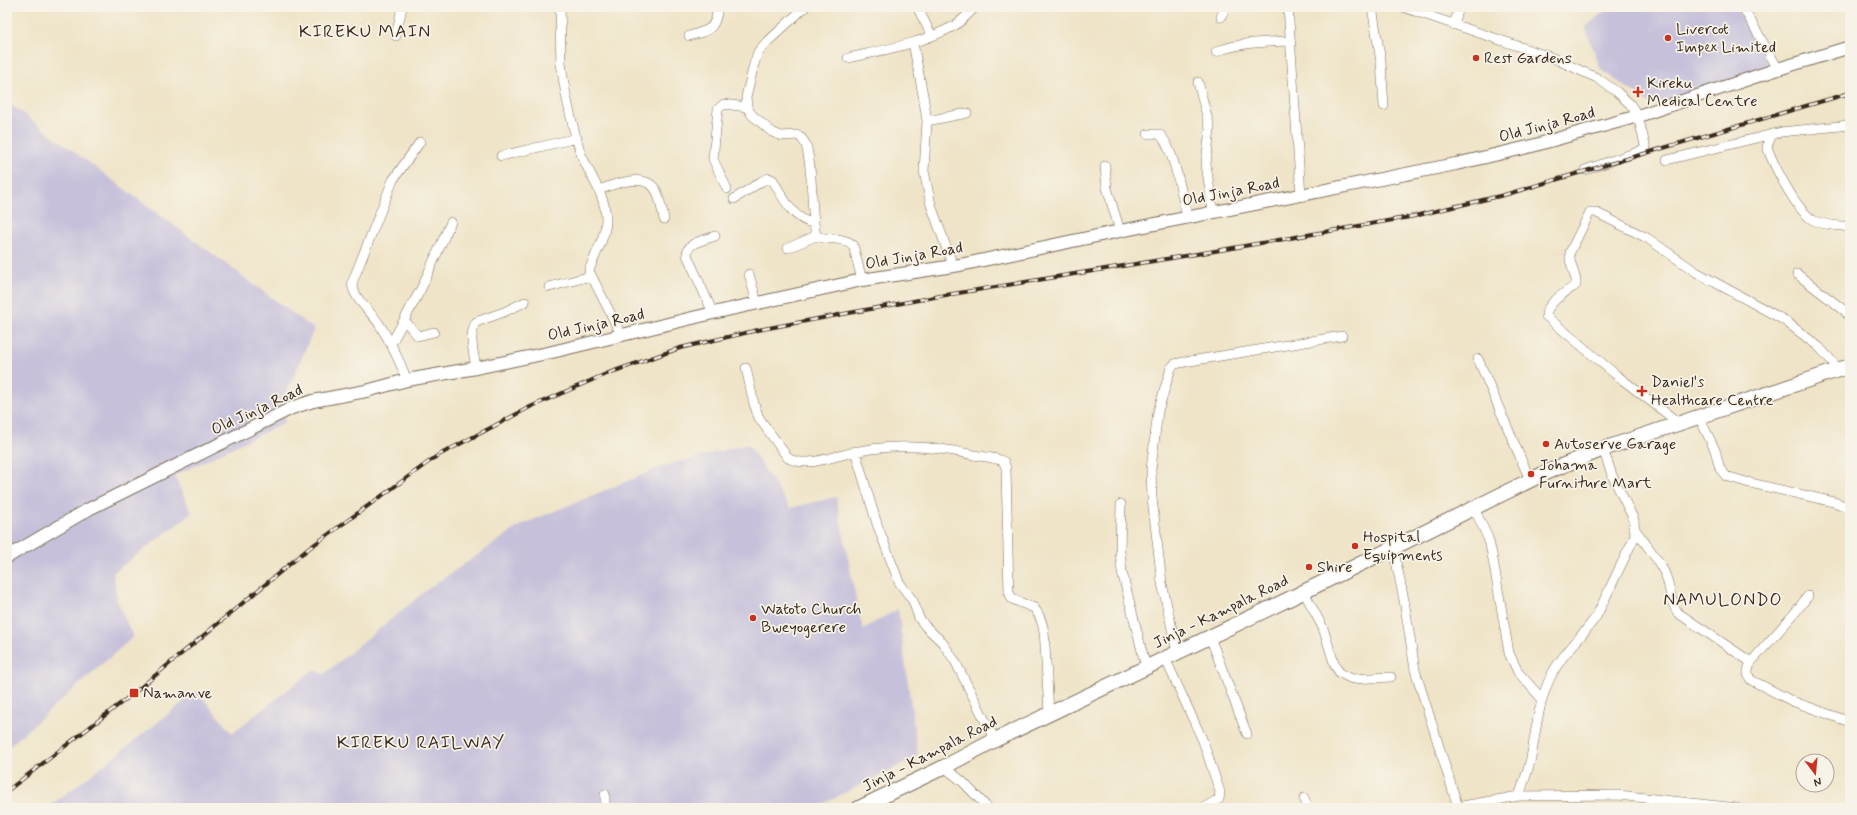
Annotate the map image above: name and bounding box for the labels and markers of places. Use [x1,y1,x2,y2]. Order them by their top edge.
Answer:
place label: Livercot Impex Limited [1676,19,1776,58]
marker: Livercot Impex Limited [1663,33,1673,43]
place label: Rest Gardens [1484,48,1572,69]
marker: Rest Gardens [1471,53,1481,63]
place label: Kireku Medical Centre [1647,73,1757,112]
marker: Kireku Medical Centre [1632,86,1644,98]
place label: Daniel's Healthcare Centre [1651,372,1773,411]
marker: Daniel's Healthcare Centre [1636,385,1648,397]
place label: Autoserve Garage [1554,434,1676,455]
marker: Autoserve Garage [1541,439,1551,449]
place label: Johama Furniture Mart [1539,455,1652,494]
marker: Johama Furniture Mart [1526,469,1536,479]
place label: Hospital Equipments [1363,527,1443,566]
marker: Hospital Equipments [1350,541,1360,551]
place label: Shire [1317,557,1353,578]
marker: Shire [1304,562,1314,572]
place label: Watoto Church Bweyogerere [761,599,862,638]
marker: Watoto Church Bweyogerere [748,613,758,623]
place label: Namanve [143,683,213,704]
marker: Namanve [128,687,140,699]

